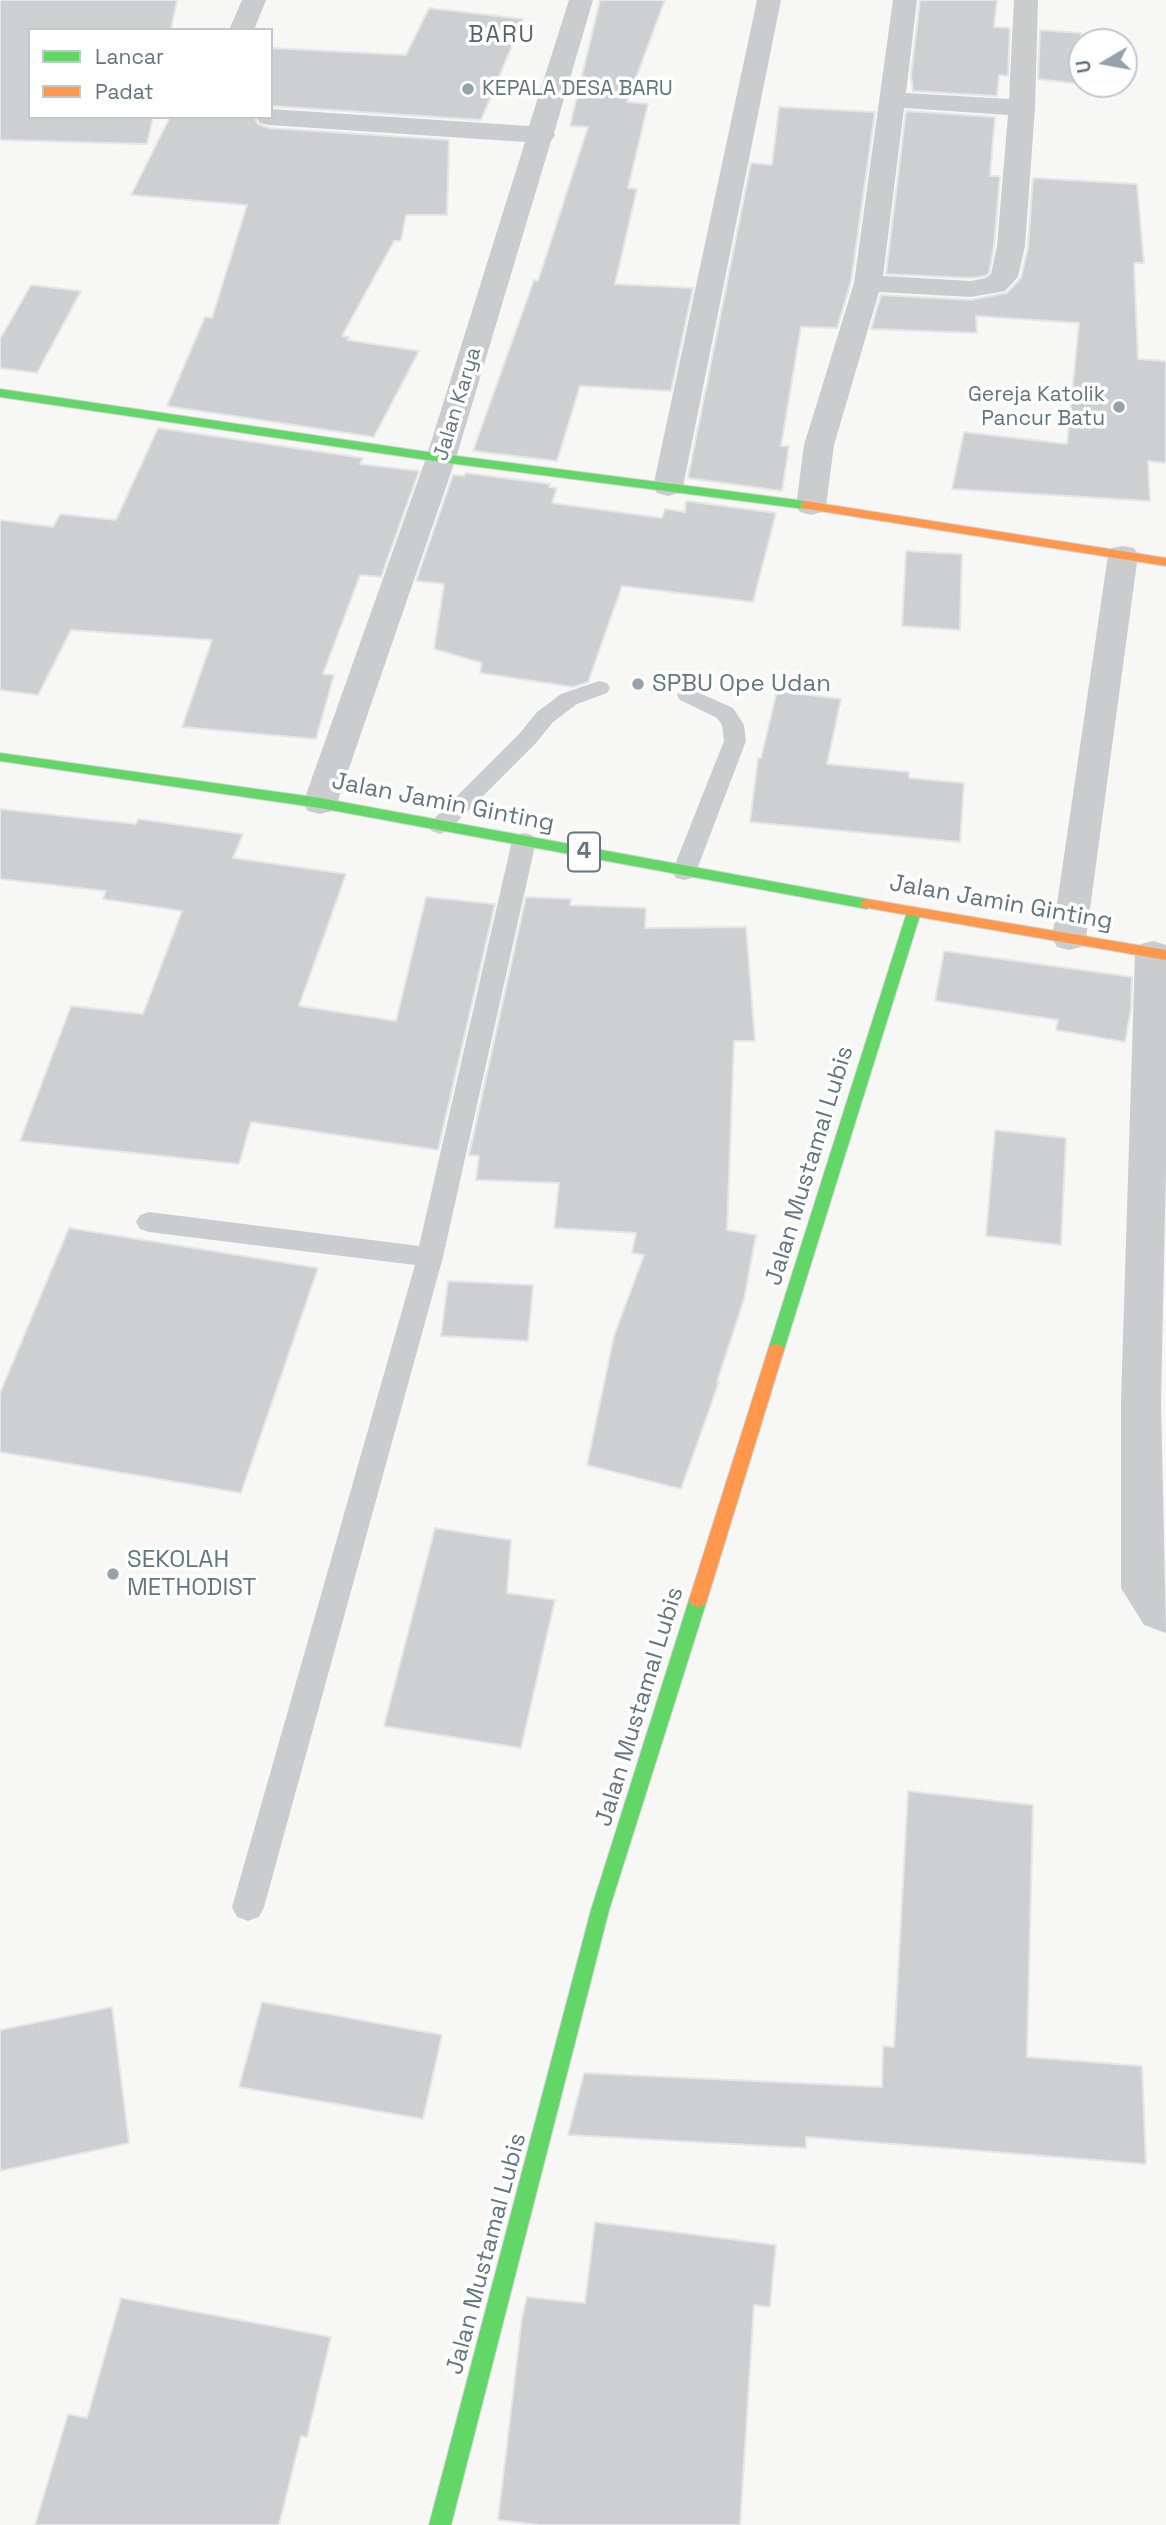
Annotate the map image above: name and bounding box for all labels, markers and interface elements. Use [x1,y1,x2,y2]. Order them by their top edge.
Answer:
district label: BARU [469,22,535,50]
legend [28,28,273,119]
north arrow [1068,28,1138,98]
text: Lancar [95,43,164,70]
text: U [1070,58,1097,75]
place label: KEPALA DESA BARU [482,76,673,102]
text: Padat [95,78,154,105]
marker: KEPALA DESA BARU [460,81,476,97]
street label: Jalan Karya [429,344,487,464]
place label: Gereja Katolik Pancur Batu [968,382,1105,432]
marker: Gereja Katolik Pancur Batu [1111,399,1127,415]
place label: SPBU Ope Udan [652,670,831,698]
marker: SPBU Ope Udan [630,676,646,692]
street label: Jalan Jamin Ginting [329,767,557,839]
road number: 4 [568,832,600,872]
street label: Jalan Jamin Ginting [887,869,1115,937]
street label: Jalan Mustamal Lubis [760,1043,860,1289]
place label: SEKOLAH METHODIST [127,1546,256,1602]
marker: SEKOLAH METHODIST [105,1566,121,1582]
street label: Jalan Mustamal Lubis [590,1584,690,1830]
street label: Jalan Mustamal Lubis [441,2130,533,2378]

